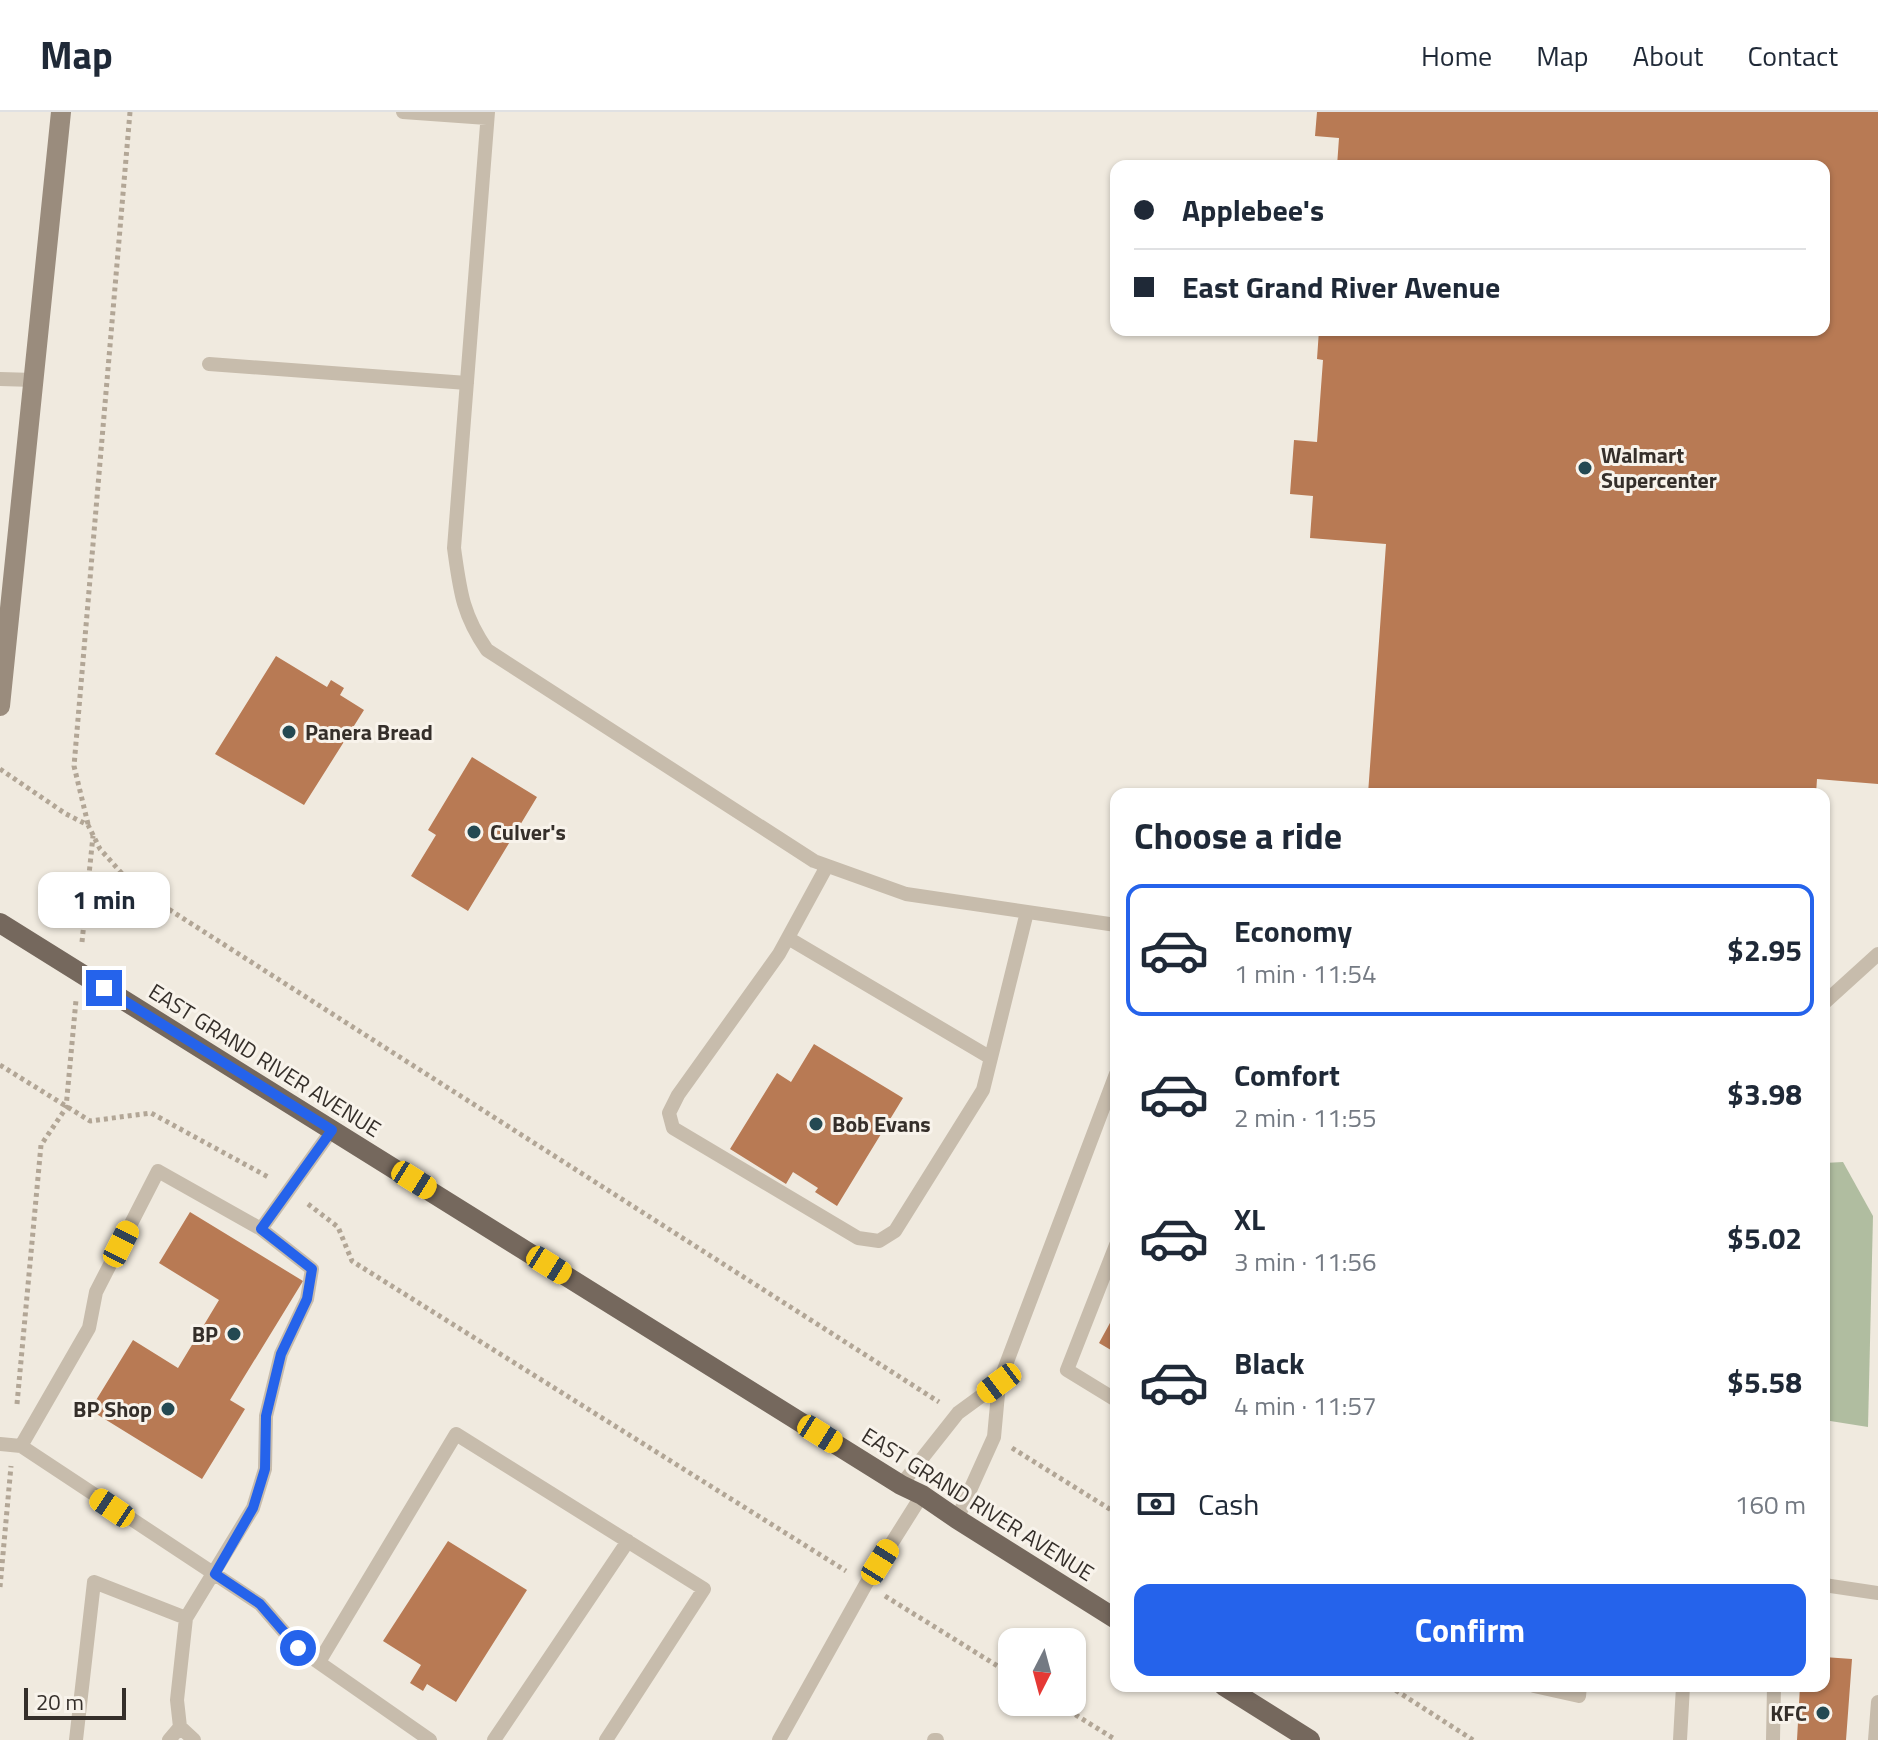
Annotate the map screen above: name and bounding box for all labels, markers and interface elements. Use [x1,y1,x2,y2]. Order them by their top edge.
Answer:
text: Map [40,26,113,84]
text: Home [1421,34,1492,77]
text: Map [1536,34,1589,77]
text: About [1633,34,1703,77]
text: Contact [1747,34,1838,77]
text: Applebee's [1182,187,1324,233]
text: East Grand River Avenue [1182,264,1500,310]
place label: Walmart Supercenter [1601,438,1717,497]
marker: Walmart Supercenter [1576,459,1594,477]
place label: Panera Bread [305,715,433,749]
marker: Panera Bread [280,723,298,741]
text: Choose a ride [1134,808,1342,863]
place label: Culver's [490,815,566,849]
marker: Culver's [465,823,483,841]
callout: 1 min [38,872,170,928]
text: 1 min [72,880,136,919]
text: Economy [1234,908,1352,954]
icon: car [1138,914,1210,986]
text: $2.95 [1727,927,1802,973]
text: 1 min · 11:54 [1234,954,1377,993]
route end [86,970,122,1006]
street label: EAST GRAND RIVER AVENUE [142,974,388,1146]
text: Comfort [1234,1052,1340,1098]
icon: car [1138,1058,1210,1130]
text: $3.98 [1727,1071,1802,1117]
text: 2 min · 11:55 [1234,1098,1377,1137]
place label: Bob Evans [832,1107,931,1141]
marker: Bob Evans [807,1115,825,1133]
car [387,1157,441,1203]
text: XL [1234,1196,1265,1242]
icon: car [1138,1202,1210,1274]
text: $5.02 [1727,1215,1802,1261]
car [99,1217,143,1271]
car [522,1242,576,1288]
text: 3 min · 11:56 [1234,1242,1377,1281]
place label: BP [192,1317,218,1351]
marker: BP [225,1325,243,1343]
text: Black [1234,1340,1305,1386]
icon: car [1138,1346,1210,1418]
car [973,1359,1025,1407]
text: $5.58 [1727,1359,1802,1405]
text: 4 min · 11:57 [1234,1386,1377,1425]
place label: BP Shop [73,1392,152,1426]
marker: BP Shop [159,1400,177,1418]
car [793,1411,847,1457]
street label: EAST GRAND RIVER AVENUE [855,1418,1101,1590]
text: Cash [1198,1481,1259,1527]
icon: cash [1134,1482,1178,1526]
car [85,1485,139,1531]
text: 160 m [1735,1485,1806,1524]
car [857,1535,903,1589]
button: Confirm [1134,1584,1806,1676]
north arrow [998,1628,1086,1716]
map controls [998,1628,1086,1716]
route start [280,1630,316,1666]
scale bar [24,1684,126,1720]
text: 20 m [36,1685,84,1719]
place label: KFC [1770,1696,1807,1730]
marker: KFC [1814,1704,1832,1722]

